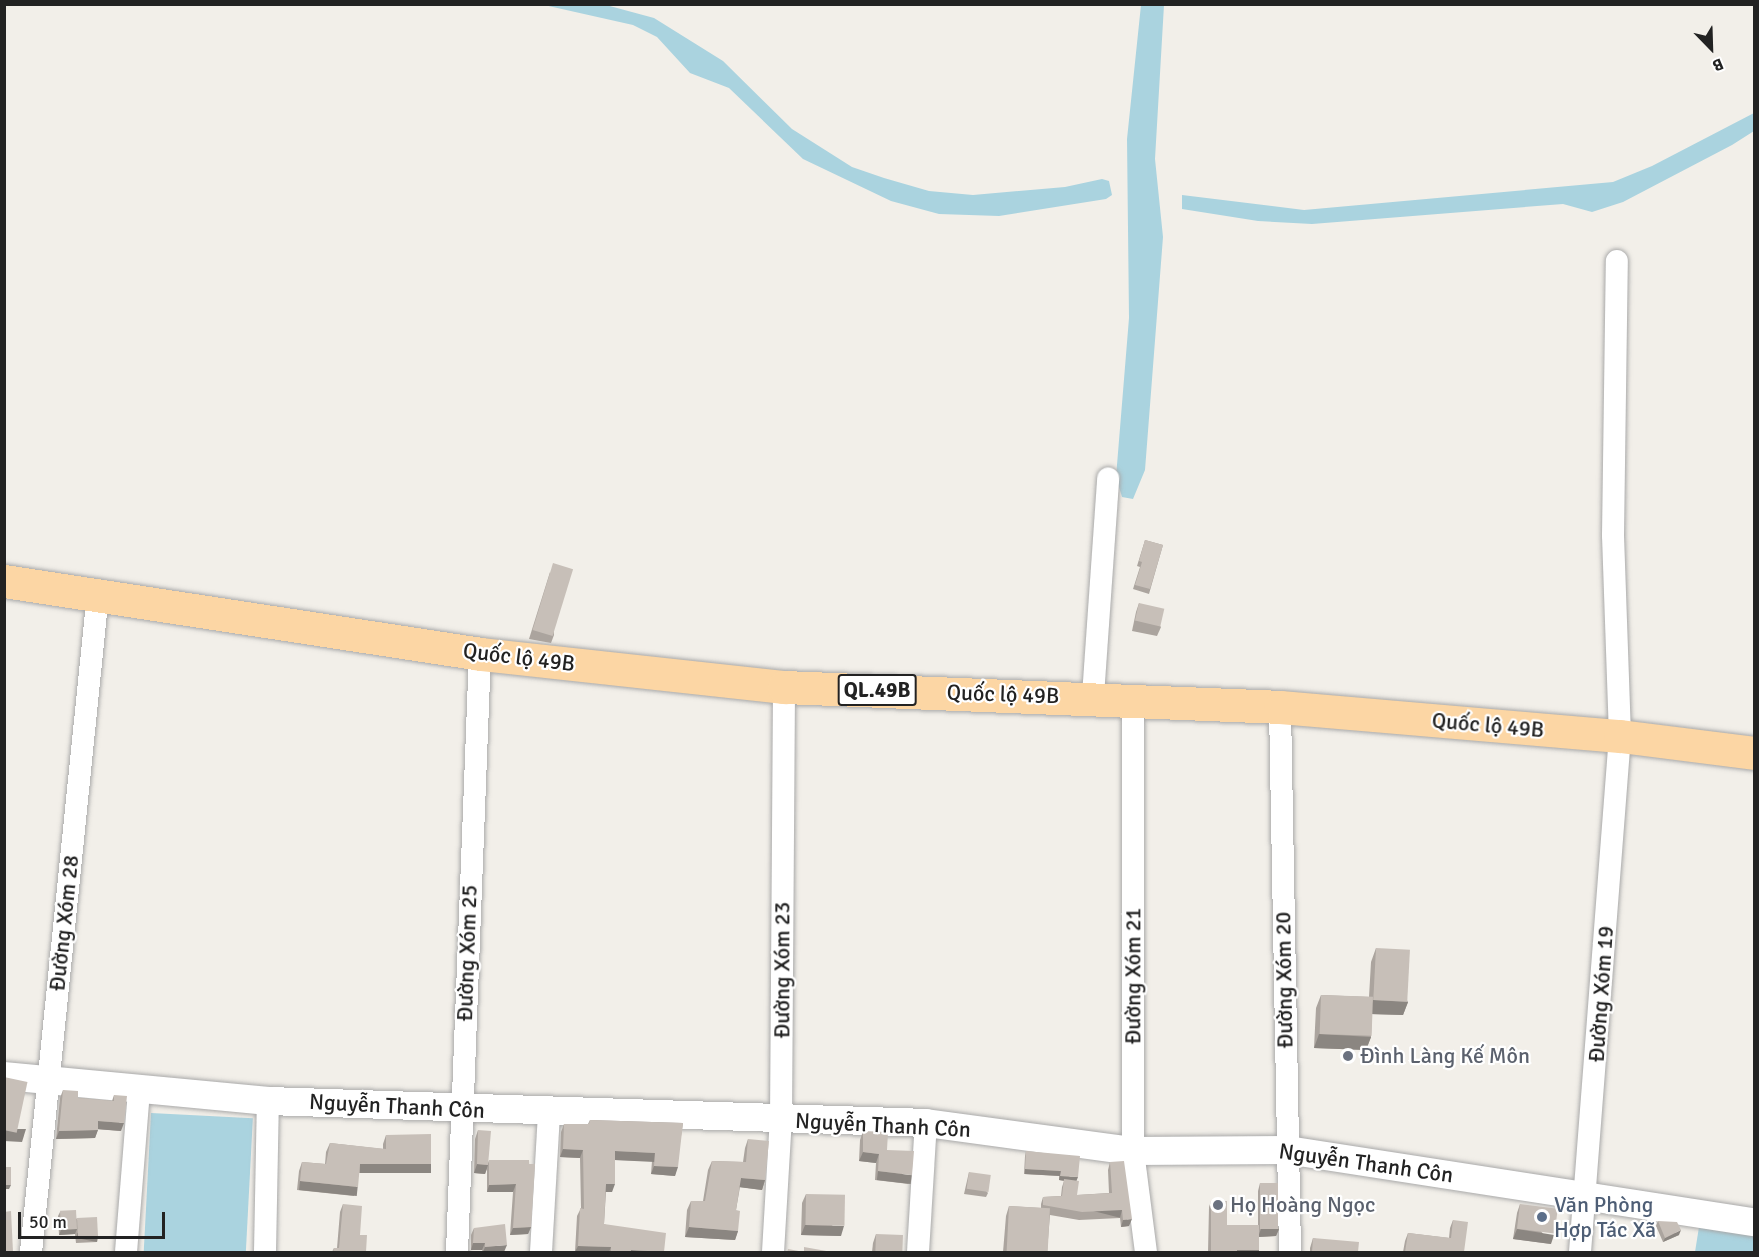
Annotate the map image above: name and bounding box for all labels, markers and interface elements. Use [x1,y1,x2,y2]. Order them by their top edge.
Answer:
north arrow [1681,18,1741,78]
text: B [1710,53,1726,76]
street label: Quốc lộ 49B [462,637,576,677]
road number: QL.49B [836,672,918,708]
street label: Quốc lộ 49B [946,679,1060,709]
street label: Quốc lộ 49B [1431,707,1545,743]
street label: Đường Xóm 28 [44,854,84,992]
street label: Đường Xóm 25 [451,884,483,1022]
street label: Đường Xóm 23 [769,902,795,1038]
street label: Đường Xóm 21 [1120,908,1146,1044]
street label: Đường Xóm 20 [1270,911,1298,1049]
street label: Đường Xóm 19 [1583,925,1619,1063]
place label: Đình Làng Kế Môn [1360,1043,1530,1069]
marker: Đình Làng Kế Môn [1341,1049,1355,1063]
street label: Nguyễn Thanh Côn [309,1088,485,1124]
street label: Nguyễn Thanh Côn [795,1107,971,1143]
street label: Nguyễn Thanh Côn [1277,1138,1455,1188]
place label: Văn Phòng Hợp Tác Xã [1554,1191,1656,1242]
place label: Họ Hoàng Ngọc [1230,1192,1375,1218]
marker: Họ Hoàng Ngọc [1211,1198,1225,1212]
scale bar [21,1200,168,1238]
marker: Văn Phòng Hợp Tác Xã [1535,1210,1549,1224]
text: 50 m [29,1211,67,1233]

